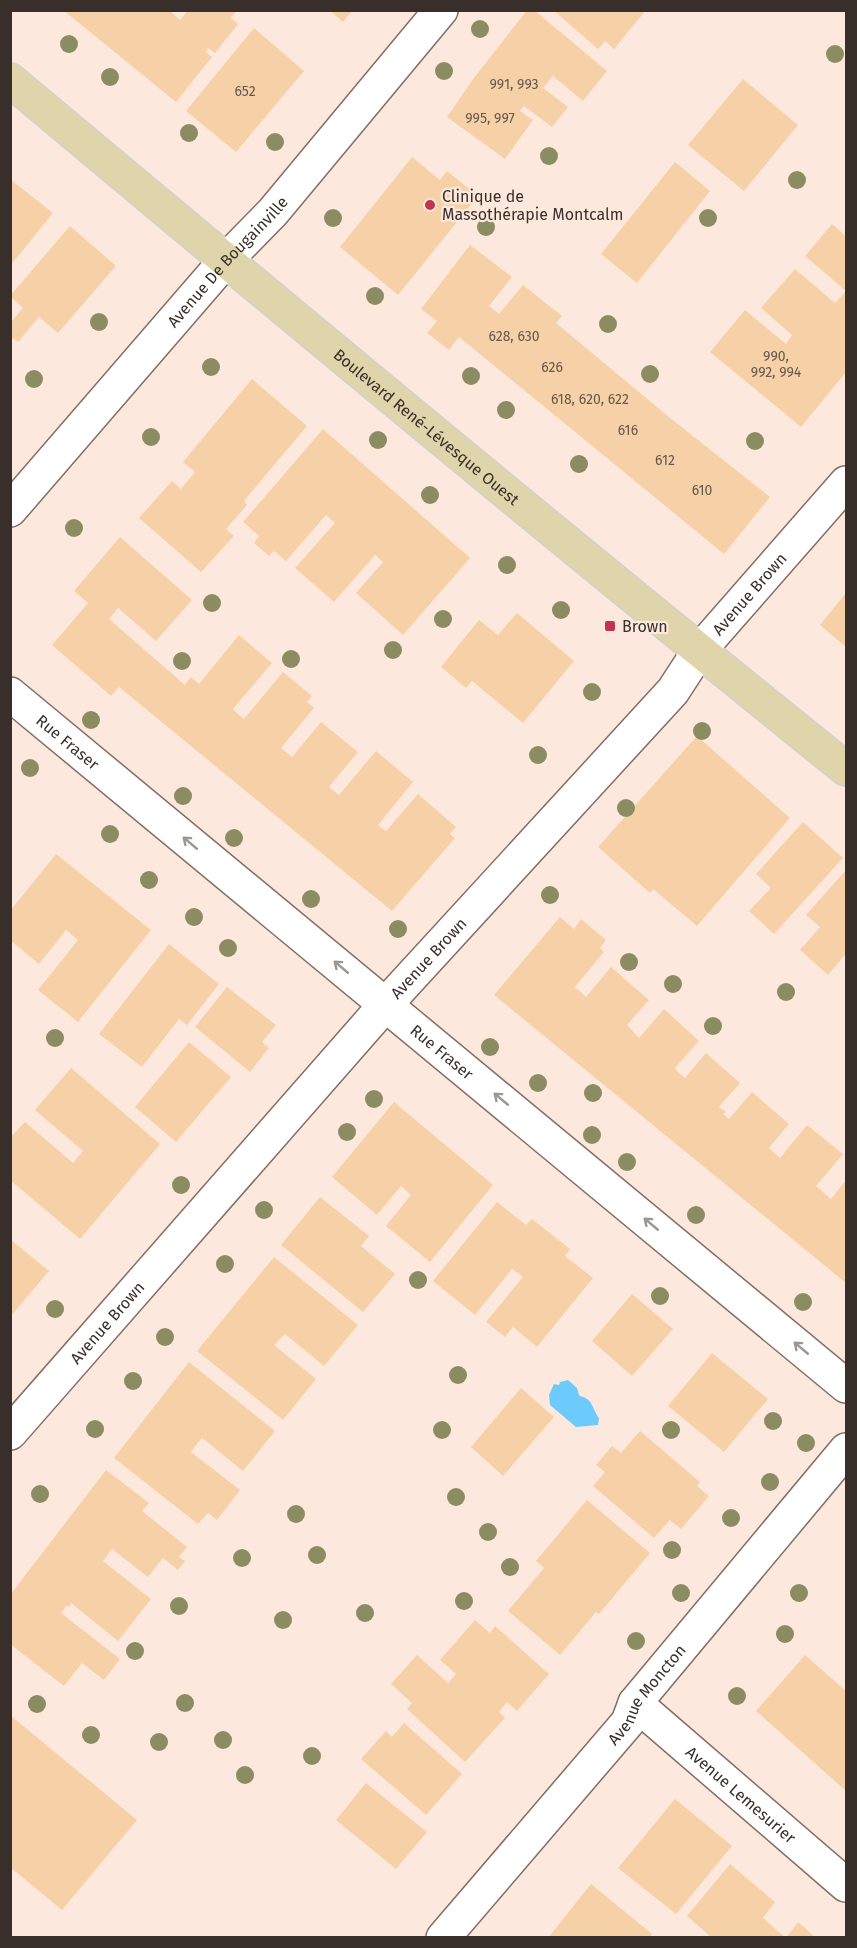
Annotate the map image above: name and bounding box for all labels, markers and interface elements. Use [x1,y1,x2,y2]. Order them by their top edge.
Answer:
house number: 991, 993 [490,76,538,93]
house number: 652 [234,83,256,100]
house number: 995, 997 [465,110,515,127]
place label: Clinique de Massothérapie Montcalm [442,187,623,224]
street label: Avenue De Bougainville [163,193,292,331]
marker: Clinique de Massothérapie Montcalm [423,198,437,212]
house number: 628, 630 [488,328,540,345]
street label: Boulevard René-Lévesque Ouest [330,345,523,509]
house number: 990, 992, 994 [751,348,802,381]
house number: 626 [541,359,563,376]
house number: 618, 620, 622 [551,391,629,408]
house number: 616 [618,422,638,439]
house number: 612 [655,452,675,469]
house number: 610 [692,482,713,499]
street label: Avenue Brown [708,549,791,639]
place label: Brown [622,617,668,636]
marker: Brown [603,619,617,633]
street label: Rue Fraser [32,711,103,774]
one-way arrow [182,836,198,849]
street label: Avenue Brown [387,914,470,1003]
one-way arrow [334,960,349,974]
street label: Rue Fraser [407,1021,478,1084]
one-way arrow [493,1093,509,1106]
one-way arrow [644,1217,659,1231]
street label: Avenue Brown [66,1278,148,1368]
one-way arrow [794,1342,810,1355]
street label: Avenue Moncton [604,1641,690,1749]
street label: Avenue Lemesurier [682,1742,800,1848]

